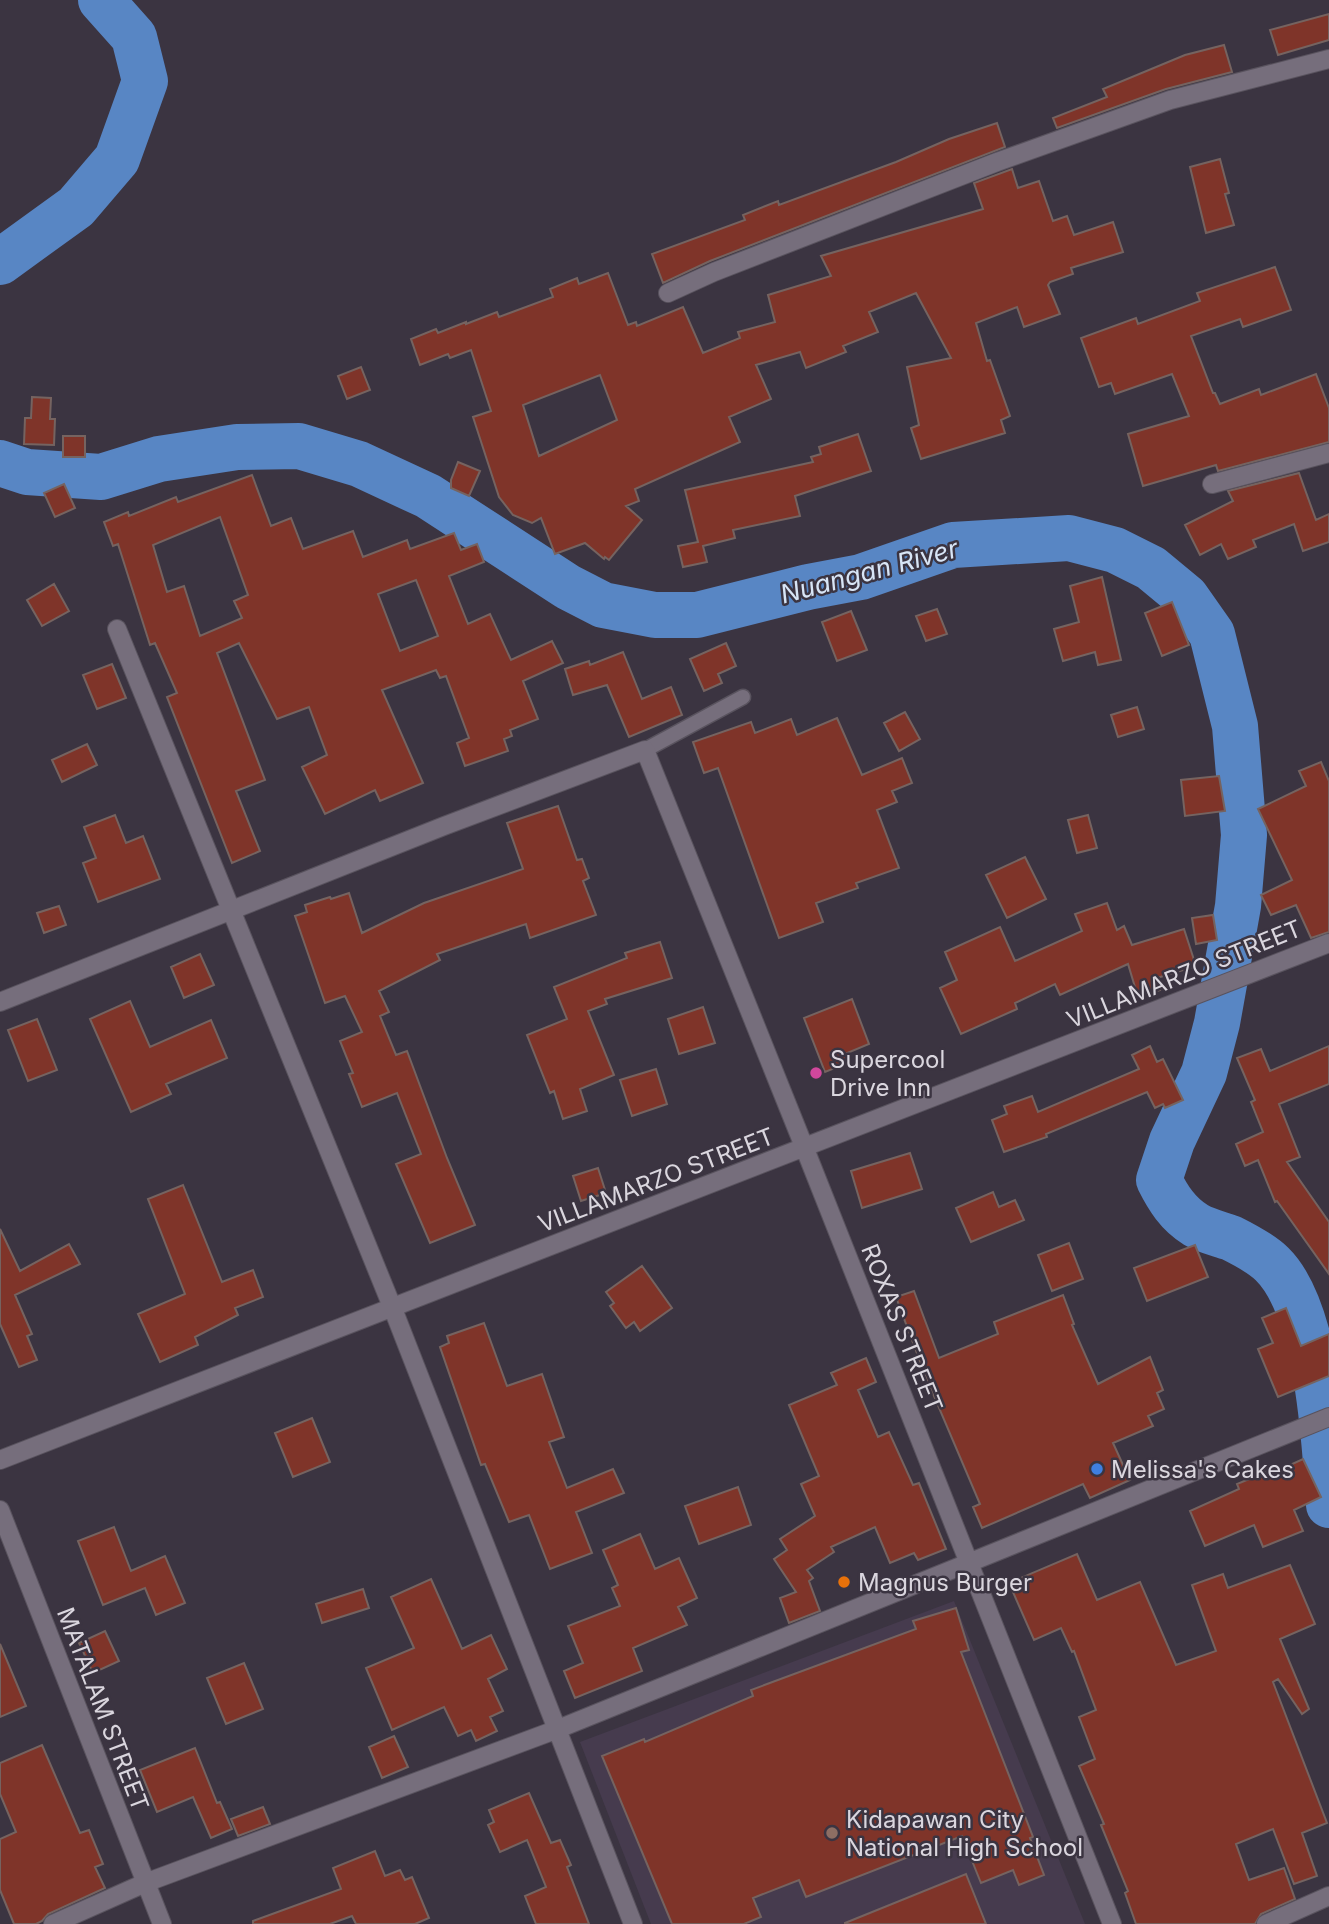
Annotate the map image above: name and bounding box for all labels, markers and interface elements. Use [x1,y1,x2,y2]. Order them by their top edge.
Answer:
water label: Nuangan River [777,532,962,610]
street label: VILLAMARZO STREET [1062,914,1306,1034]
place label: Supercool Drive Inn [830,1045,945,1102]
marker: Supercool Drive Inn [808,1065,824,1081]
street label: VILLAMARZO STREET [534,1122,778,1238]
street label: ROXAS STREET [855,1240,949,1416]
place label: Melissa's Cakes [1111,1455,1294,1484]
marker: Melissa's Cakes [1089,1461,1105,1477]
place label: Magnus Burger [858,1568,1032,1597]
marker: Magnus Burger [836,1574,852,1590]
street label: MATALAM STREET [51,1603,155,1815]
place label: Kidapawan City National High School [846,1805,1083,1862]
marker: Kidapawan City National High School [824,1825,840,1841]

